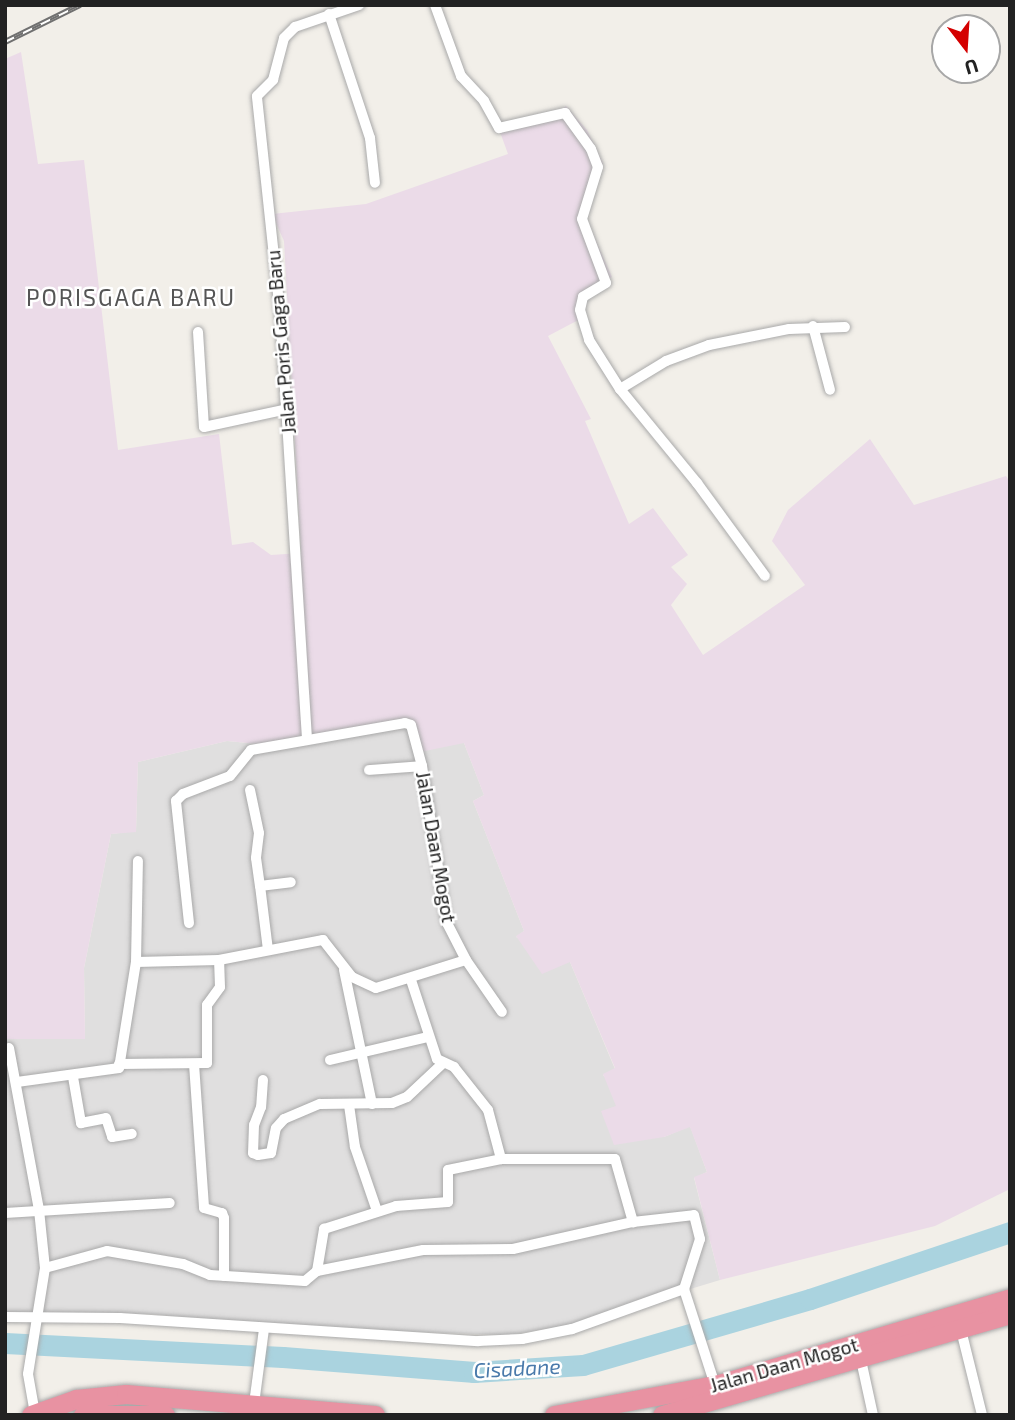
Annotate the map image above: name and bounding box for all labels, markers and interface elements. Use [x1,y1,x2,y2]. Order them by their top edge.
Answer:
north arrow [931,14,1001,84]
text: U [962,55,981,81]
street label: Jalan Poris Gaga Baru [262,249,300,435]
district label: PORISGAGA BARU [27,283,235,311]
street label: Jalan Daan Mogot [411,770,461,924]
street label: Jalan Daan Mogot [707,1333,861,1397]
water label: Cisadane [473,1353,561,1383]

